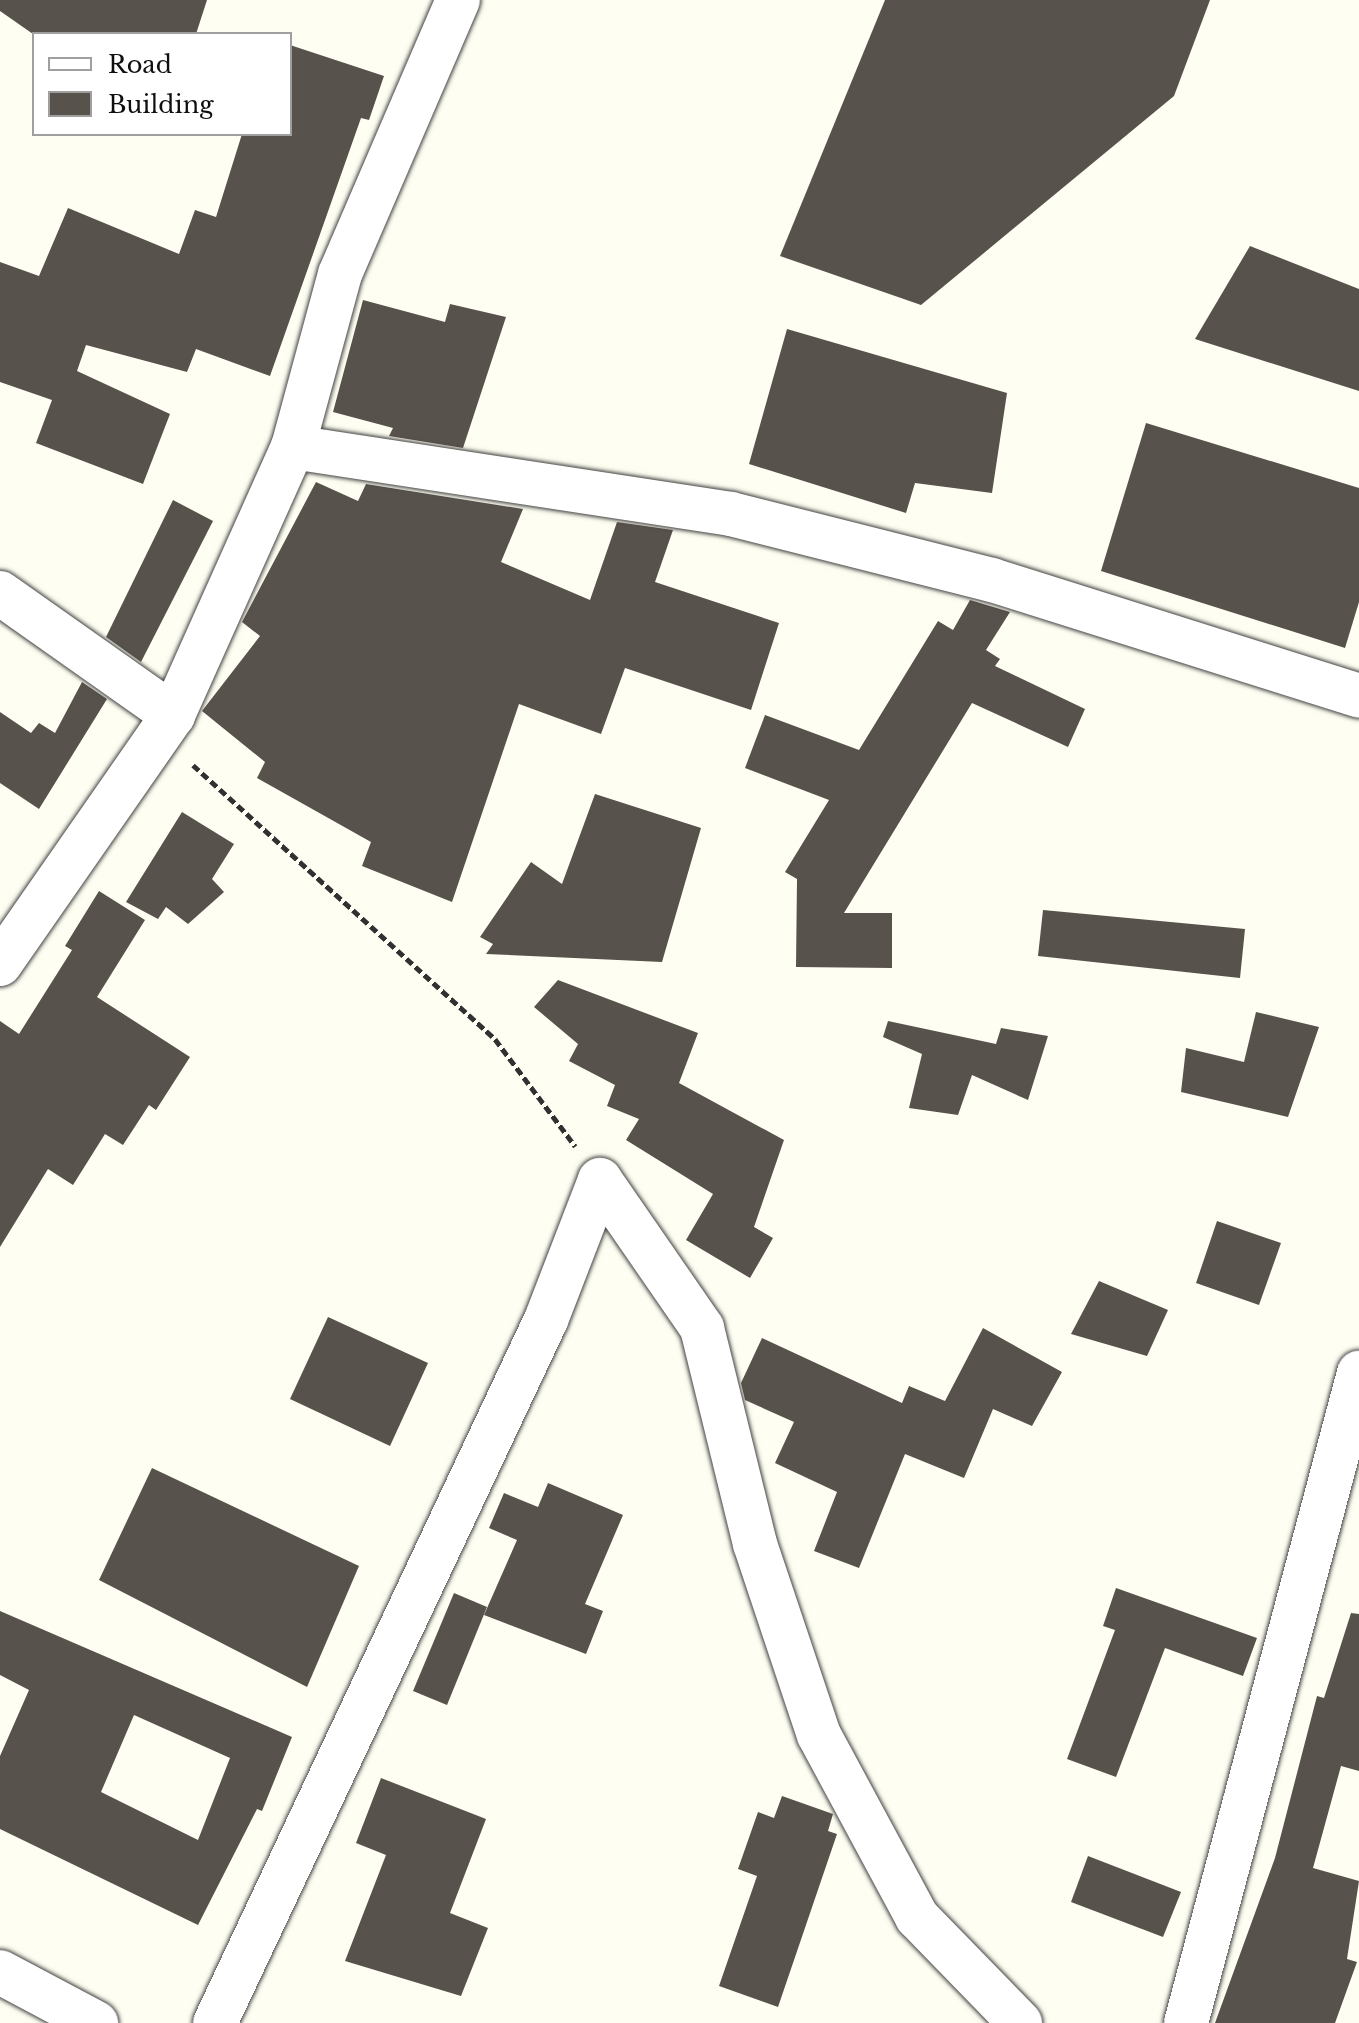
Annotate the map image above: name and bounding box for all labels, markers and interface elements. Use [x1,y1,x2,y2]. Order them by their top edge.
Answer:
legend [32,32,292,136]
text: Road [108,50,172,79]
text: Building [108,90,214,119]

